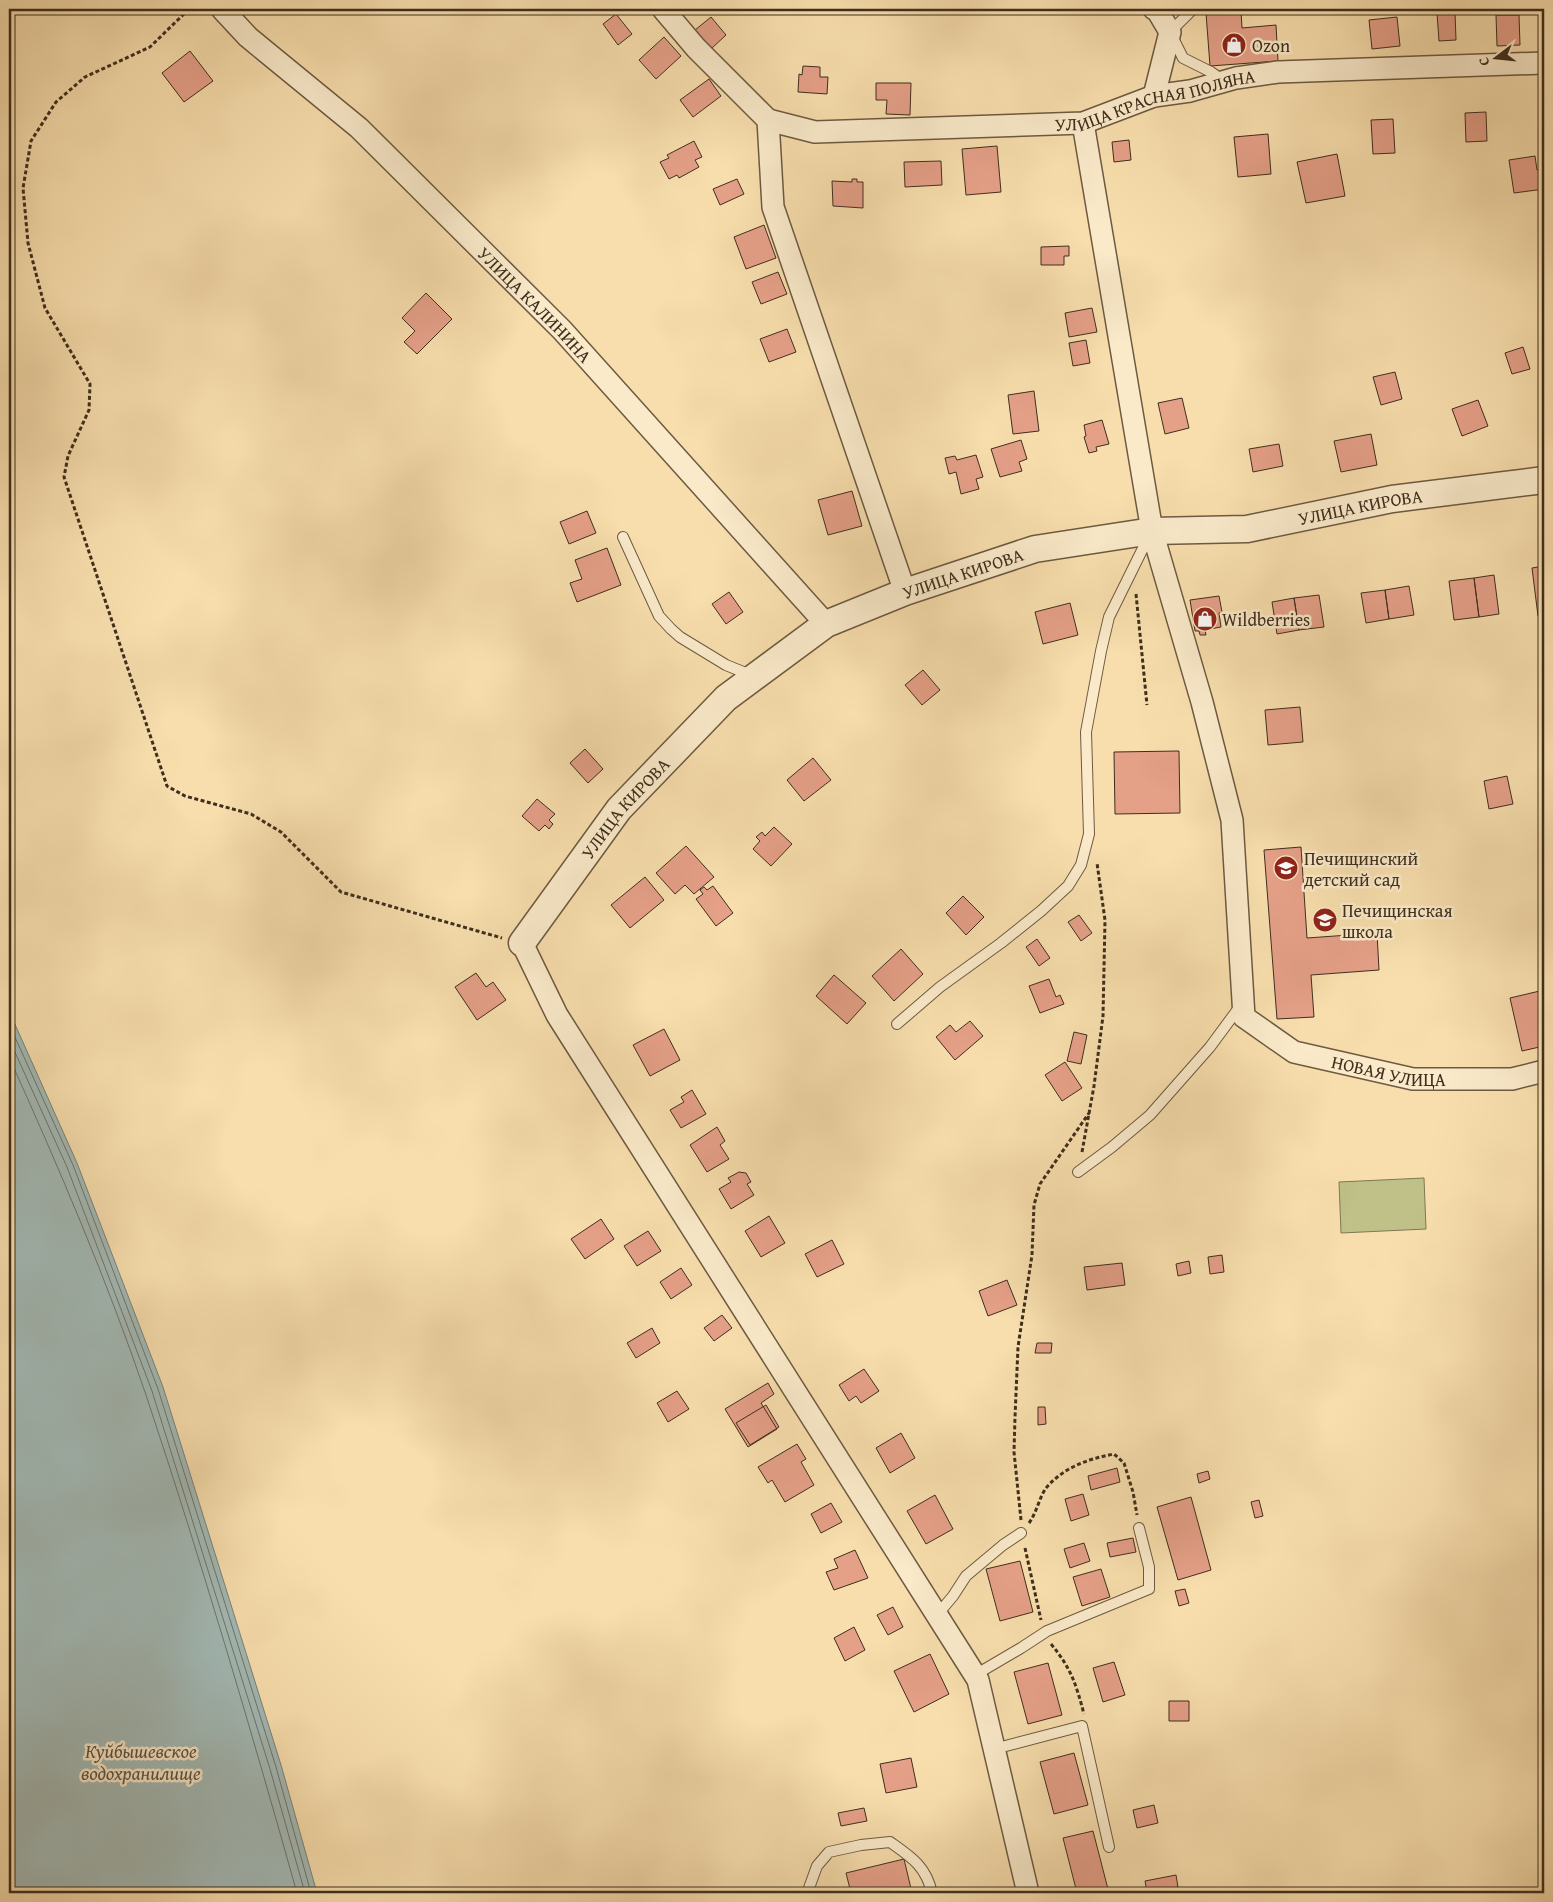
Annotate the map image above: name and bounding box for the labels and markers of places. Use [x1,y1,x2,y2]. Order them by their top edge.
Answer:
shop icon: Ozon [1221,32,1247,58]
place label: Ozon [1252,32,1290,59]
shop icon: Wildberries [1192,606,1218,632]
place label: Wildberries [1222,606,1310,633]
place label: Печищинский детский сад [1304,845,1419,893]
school or university icon: Печищинский детский сад [1273,855,1299,881]
place label: Печищинская школа [1342,897,1453,945]
school or university icon: Печищинская школа [1312,907,1338,933]

